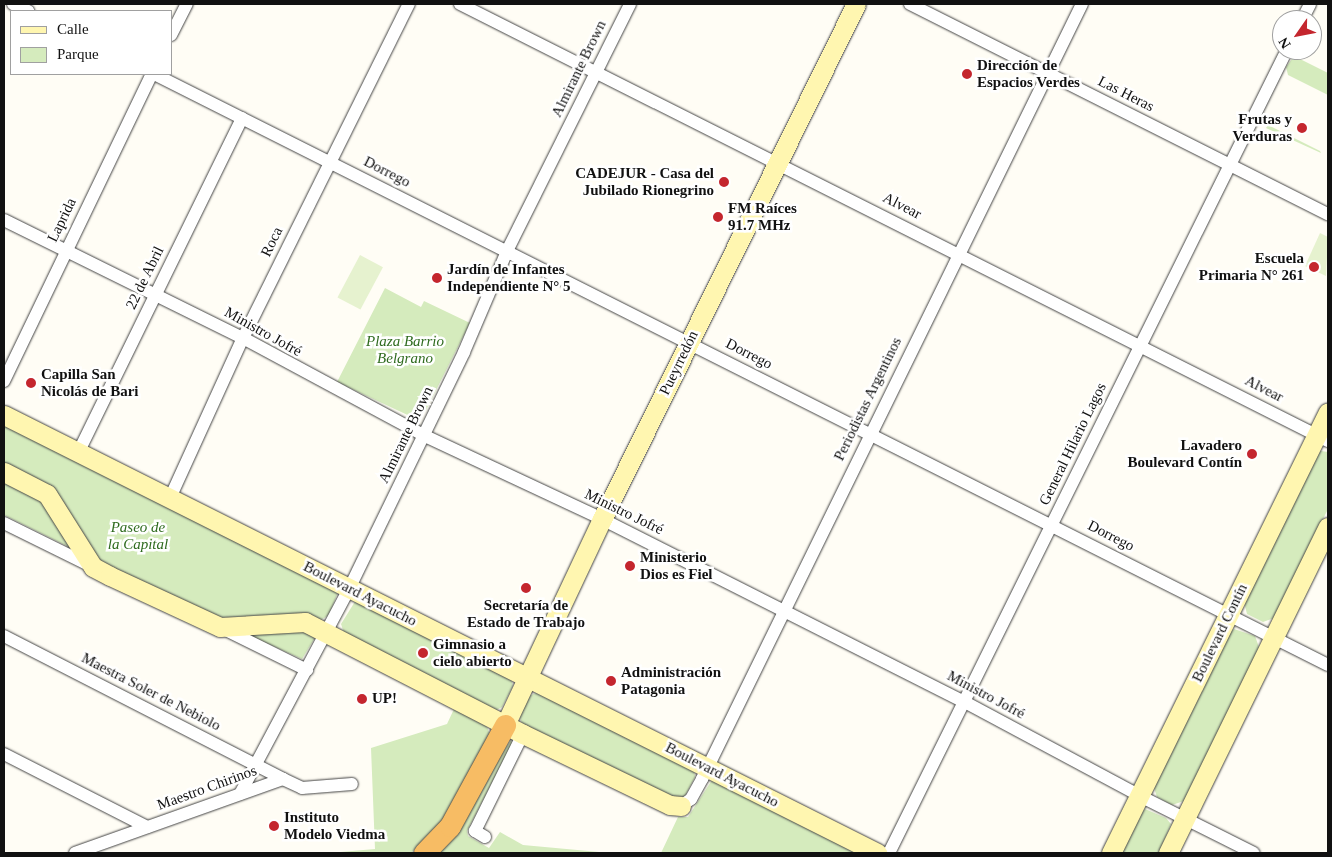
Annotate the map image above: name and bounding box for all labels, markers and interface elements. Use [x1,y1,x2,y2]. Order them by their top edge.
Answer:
legend [10,10,172,75]
north arrow [1272,10,1322,60]
street label: Almirante Brown [548,18,610,120]
text: Calle [57,21,89,37]
text: N [1276,35,1294,51]
text: Parque [57,46,99,62]
place label: Dirección de Espacios Verdes [977,56,1080,91]
marker: Dirección de Espacios Verdes [961,68,973,80]
street label: Las Heras [1095,72,1157,116]
place label: Frutas y Verduras [1233,110,1292,145]
marker: Frutas y Verduras [1296,122,1308,134]
street label: Dorrego [361,153,413,191]
place label: CADEJUR - Casa del Jubilado Rionegrino [575,164,714,199]
marker: CADEJUR - Casa del Jubilado Rionegrino [718,176,730,188]
street label: Alvear [880,189,924,223]
street label: Laprida [44,195,80,245]
place label: FM Raíces 91.7 MHz [728,199,797,234]
marker: FM Raíces 91.7 MHz [712,211,724,223]
street label: Roca [257,224,287,260]
street label: 22 de Abril [122,243,168,313]
place label: Escuela Primaria N° 261 [1199,249,1304,284]
place label: Jardín de Infantes Independiente N° 5 [447,260,571,295]
marker: Escuela Primaria N° 261 [1308,261,1320,273]
marker: Jardín de Infantes Independiente N° 5 [431,272,443,284]
street label: Ministro Jofré [221,303,305,361]
street label: Pueyrredón [656,328,702,398]
park label: Plaza Barrio Belgrano [366,332,444,367]
street label: Periodistas Argentinos [830,334,906,464]
street label: Dorrego [723,335,775,373]
place label: Capilla San Nicolás de Bari [41,365,138,400]
street label: Alvear [1242,372,1286,406]
marker: Capilla San Nicolás de Bari [25,377,37,389]
street label: General Hilario Lagos [1036,380,1110,508]
street label: Almirante Brown [375,384,437,486]
place label: Lavadero Boulevard Contín [1127,436,1242,471]
marker: Lavadero Boulevard Contín [1246,448,1258,460]
street label: Ministro Jofré [582,485,666,539]
street label: Dorrego [1085,517,1137,555]
park label: Paseo de la Capital [108,518,168,553]
place label: Ministerio Dios es Fiel [640,548,712,583]
street label: Boulevard Ayacucho [300,557,420,631]
marker: Ministerio Dios es Fiel [624,560,636,572]
street label: Boulevard Contín [1188,581,1252,685]
marker: Secretaría de Estado de Trabajo [520,582,532,594]
place label: Secretaría de Estado de Trabajo [467,596,585,631]
place label: Gimnasio a cielo abierto [433,635,512,670]
marker: Gimnasio a cielo abierto [417,647,429,659]
street label: Maestra Soler de Nebiolo [78,649,224,735]
place label: Administración Patagonia [621,663,721,698]
street label: Ministro Jofré [944,667,1028,723]
marker: Administración Patagonia [605,675,617,687]
place label: UP! [372,690,397,708]
marker: UP! [356,693,368,705]
street label: Boulevard Ayacucho [662,738,782,812]
street label: Maestro Chirinos [155,762,259,814]
place label: Instituto Modelo Viedma [284,808,386,843]
marker: Instituto Modelo Viedma [268,820,280,832]

